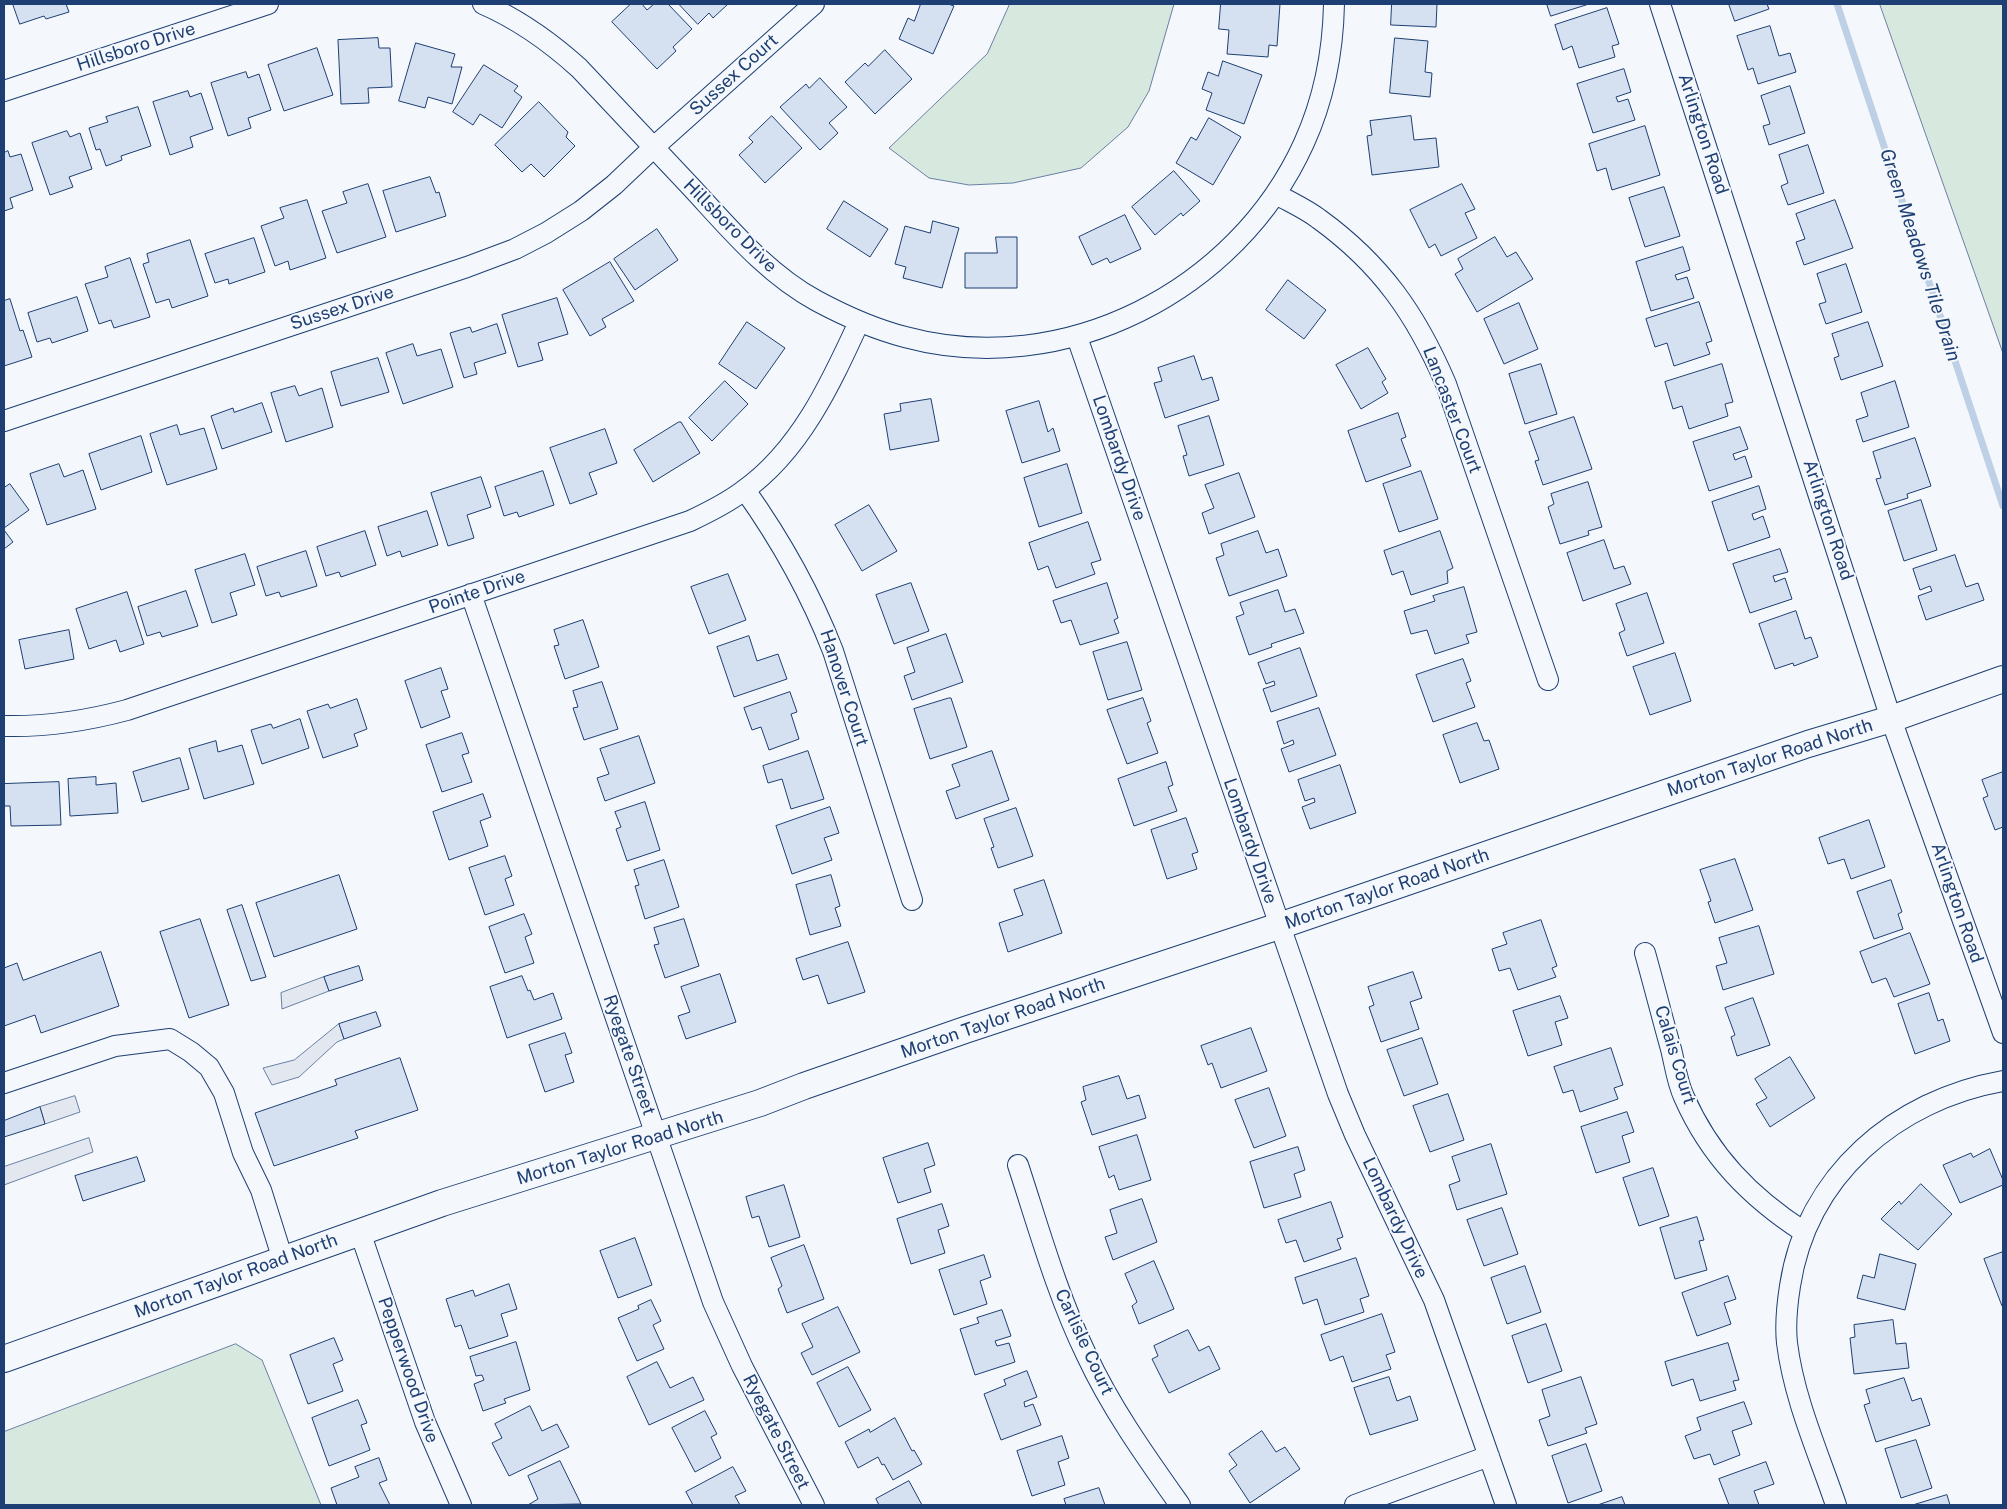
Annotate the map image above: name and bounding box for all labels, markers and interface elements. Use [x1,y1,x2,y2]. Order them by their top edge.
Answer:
street label: Hillsboro Drive [74,18,198,76]
street label: Sussex Court [685,30,783,120]
street label: Arlington Road [1673,71,1733,197]
water label: Green Meadows Tile Drain [1875,146,1965,364]
street label: Hillsboro Drive [679,175,781,277]
street label: Sussex Drive [287,281,397,335]
street label: Lancaster Court [1418,344,1486,476]
street label: Lombardy Drive [1087,393,1151,523]
street label: Arlington Road [1798,457,1858,583]
street label: Pointe Drive [426,565,528,619]
street label: Hanover Court [815,627,873,749]
street label: Morton Taylor Road North [1665,715,1875,801]
street label: Lombardy Drive [1218,776,1282,906]
street label: Arlington Road [1926,840,1988,966]
street label: Morton Taylor Road North [1282,844,1492,934]
street label: Morton Taylor Road North [898,973,1108,1063]
street label: Ryegate Street [598,992,660,1118]
street label: Calais Court [1650,1003,1700,1107]
street label: Morton Taylor Road North [514,1106,726,1190]
street label: Lombardy Drive [1358,1154,1432,1282]
street label: Morton Taylor Road North [131,1229,341,1323]
street label: Carlisle Court [1050,1285,1118,1399]
street label: Pepperwood Drive [373,1294,443,1446]
street label: Ryegate Street [738,1371,814,1493]

